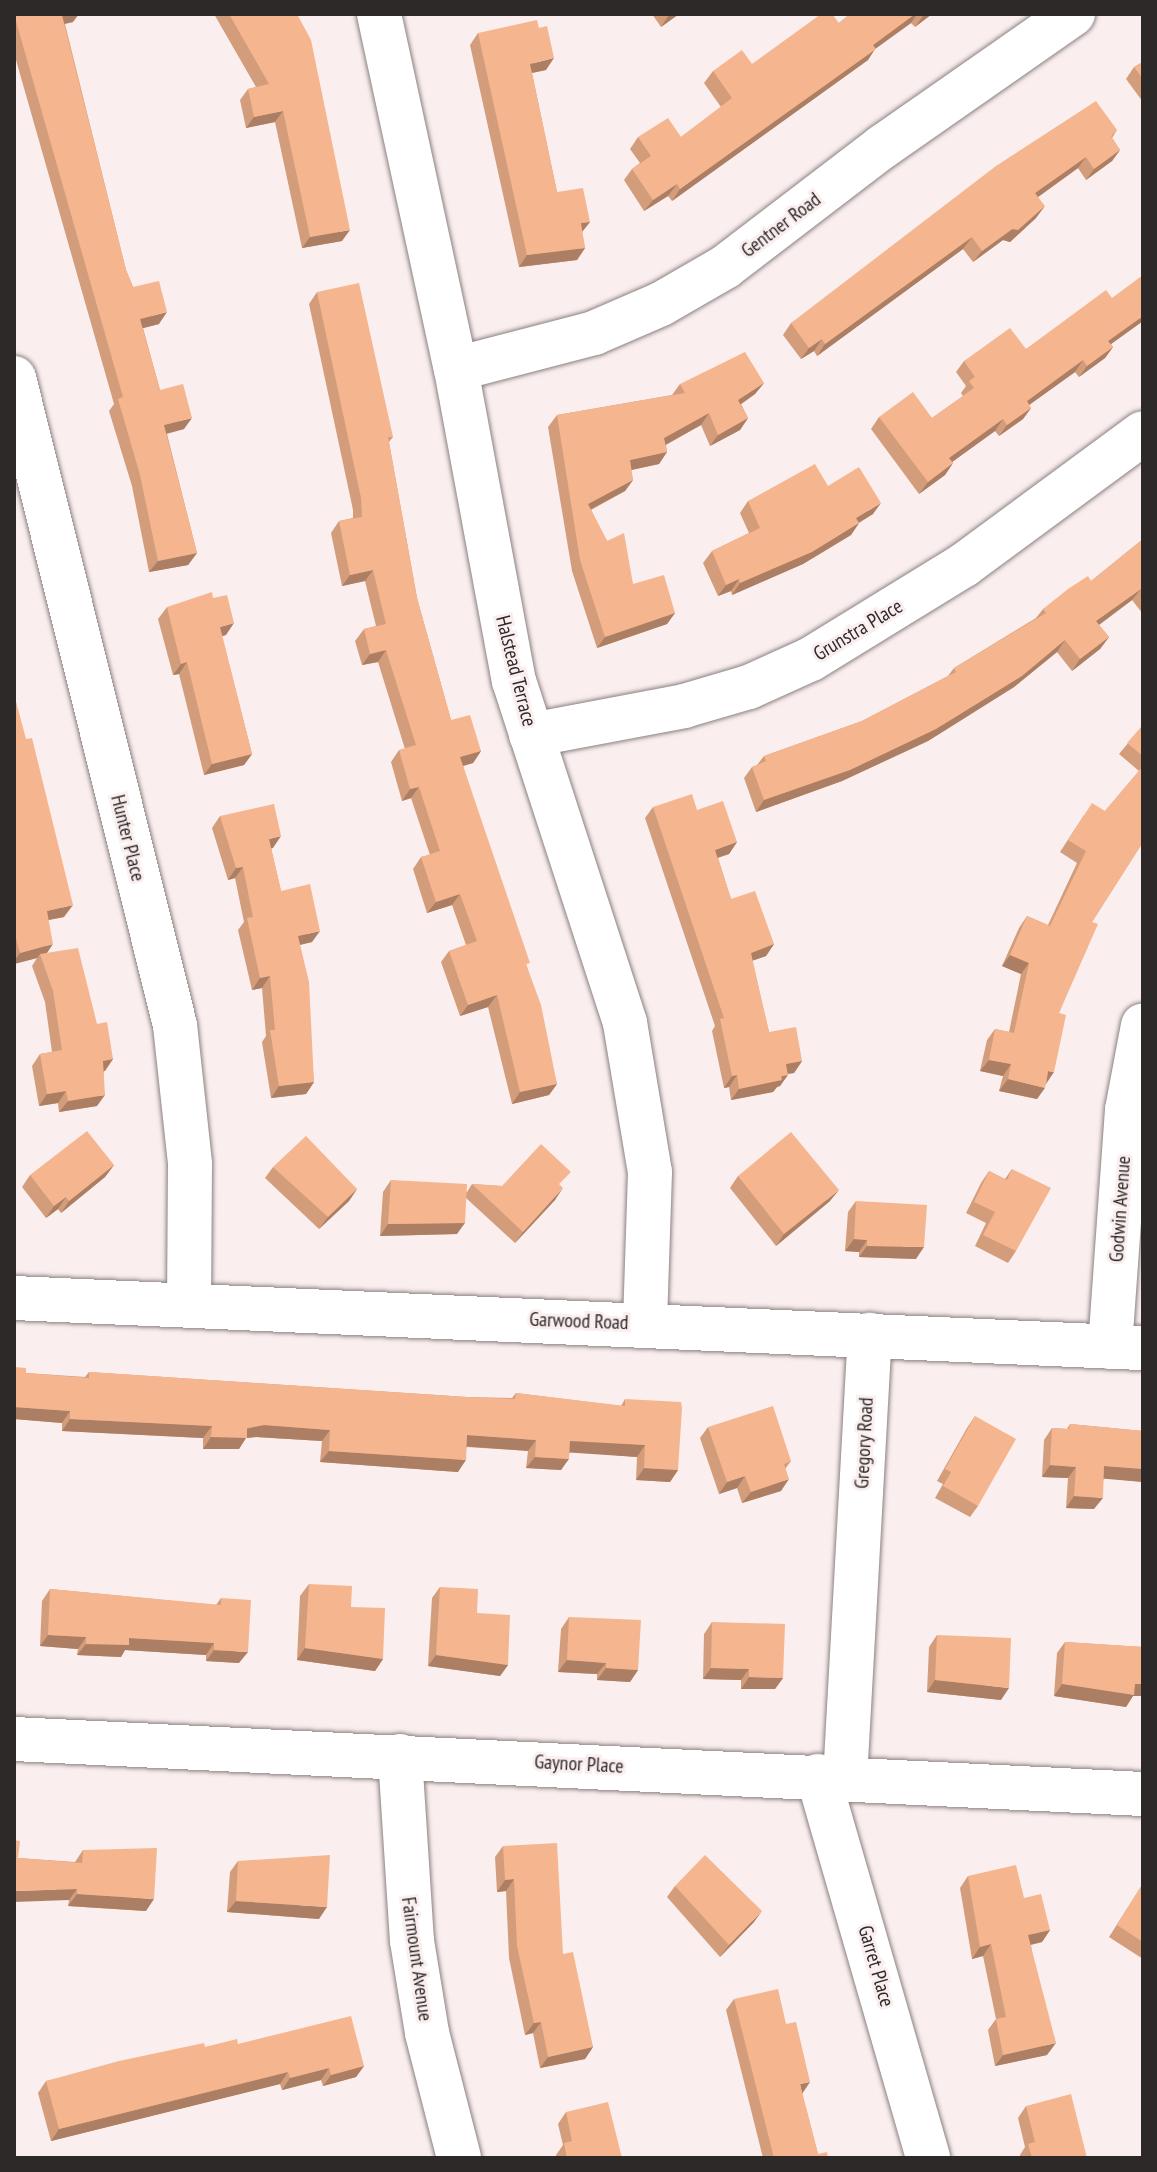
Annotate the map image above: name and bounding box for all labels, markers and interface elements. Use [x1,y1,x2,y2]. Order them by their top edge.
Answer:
street label: Gentner Road [737,187,825,263]
street label: Grunstra Place [809,594,907,666]
street label: Halstead Terrace [491,613,541,729]
street label: Hunter Place [106,792,150,884]
street label: Godwin Avenue [1104,1155,1136,1263]
street label: Garwood Road [529,1307,629,1335]
street label: Gregory Road [850,1396,878,1490]
street label: Gaynor Place [534,1750,624,1778]
street label: Fairmount Avenue [396,1895,438,2023]
street label: Garret Place [853,1923,899,2009]

